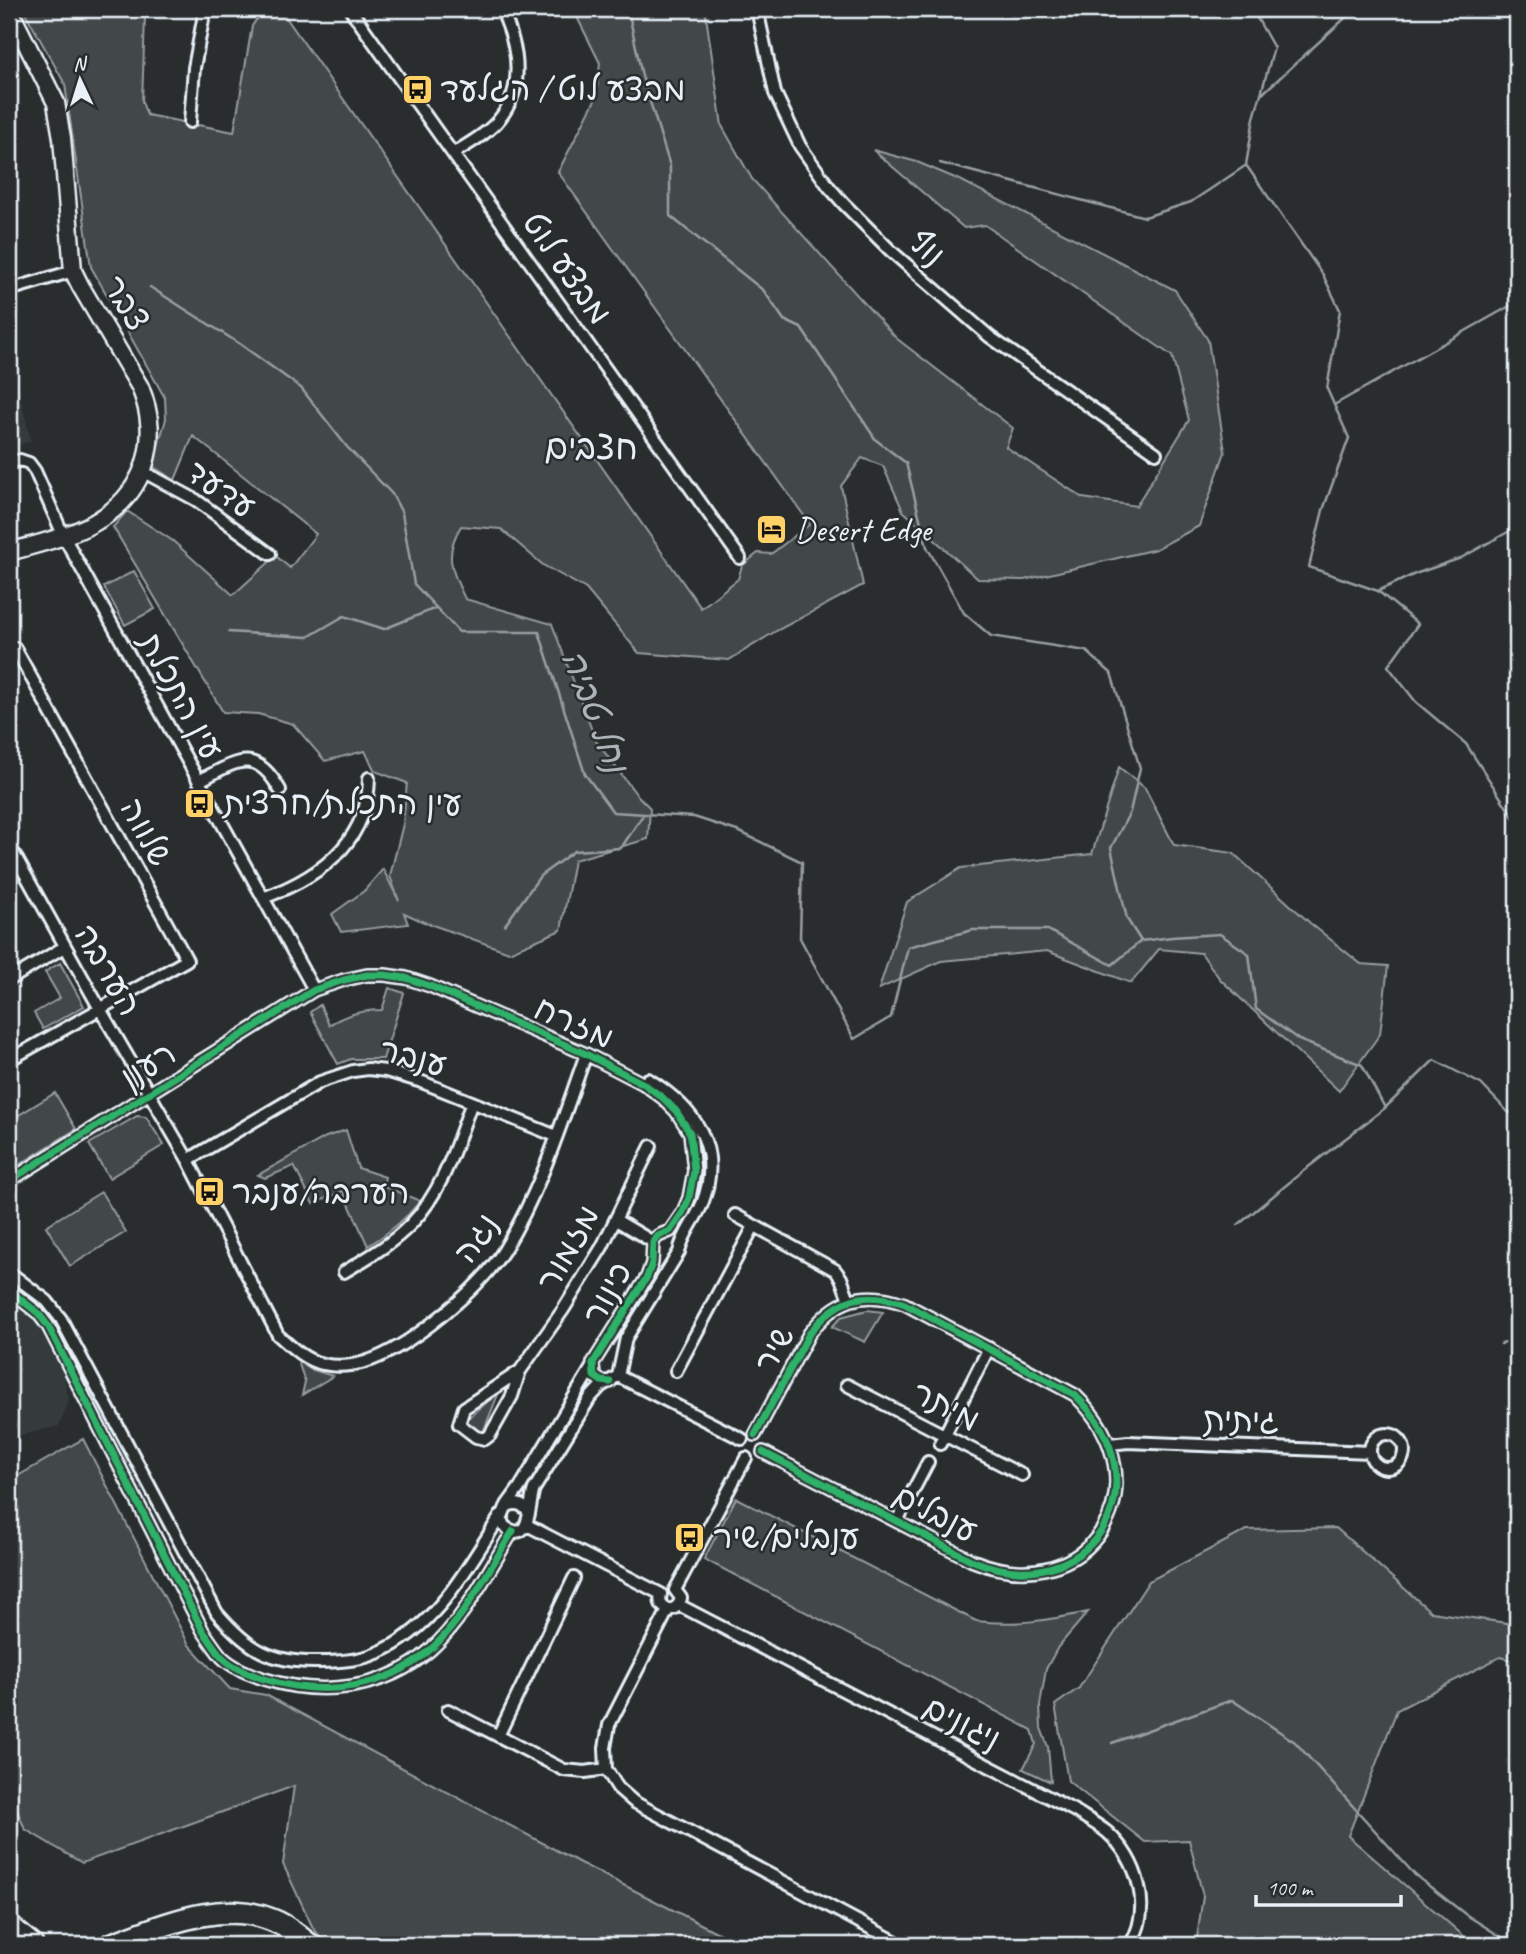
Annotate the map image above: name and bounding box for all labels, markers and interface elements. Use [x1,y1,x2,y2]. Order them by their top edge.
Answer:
north arrow [46,46,116,116]
text: N [72,51,89,76]
place label: מבצע לוט / הגלעד [440,68,686,110]
bus stop icon: מבצע לוט / הגלעד [400,72,434,106]
street label: מבצע לוט [513,203,621,333]
street label: נוף [900,221,954,275]
street label: צבר [93,267,159,339]
district label: חצבים [544,425,638,470]
street label: עדעד [178,451,264,527]
place label: Desert Edge [795,509,933,551]
hotel icon: Desert Edge [755,513,789,547]
street label: עין התכלת [128,623,233,767]
water label: נחל טביה [551,643,640,781]
place label: עין התכלת/חרצית [221,782,462,824]
bus stop icon: עין התכלת/חרצית [183,786,217,820]
street label: שלווה [110,791,182,873]
street label: הערבה [65,917,151,1023]
street label: מזרח [528,987,620,1059]
street label: ענבר [375,1028,451,1086]
street label: רענן [112,1032,184,1098]
place label: הערבה/ענבר [232,1171,409,1213]
bus stop icon: הערבה/ענבר [192,1175,226,1209]
street label: מזמור [527,1198,609,1298]
street label: נגה [444,1205,508,1271]
street label: כינור [573,1254,641,1332]
street label: שיר [744,1318,804,1380]
street label: מיתר [905,1371,987,1441]
street label: גיתית [1202,1398,1280,1442]
street label: ענבלים [886,1474,984,1552]
place label: ענבלים/שיר [713,1516,859,1558]
bus stop icon: ענבלים/שיר [673,1520,707,1554]
street label: ניגונים [916,1686,1008,1760]
scale bar [1256,1863,1402,1907]
text: 100 m [1267,1875,1314,1901]

